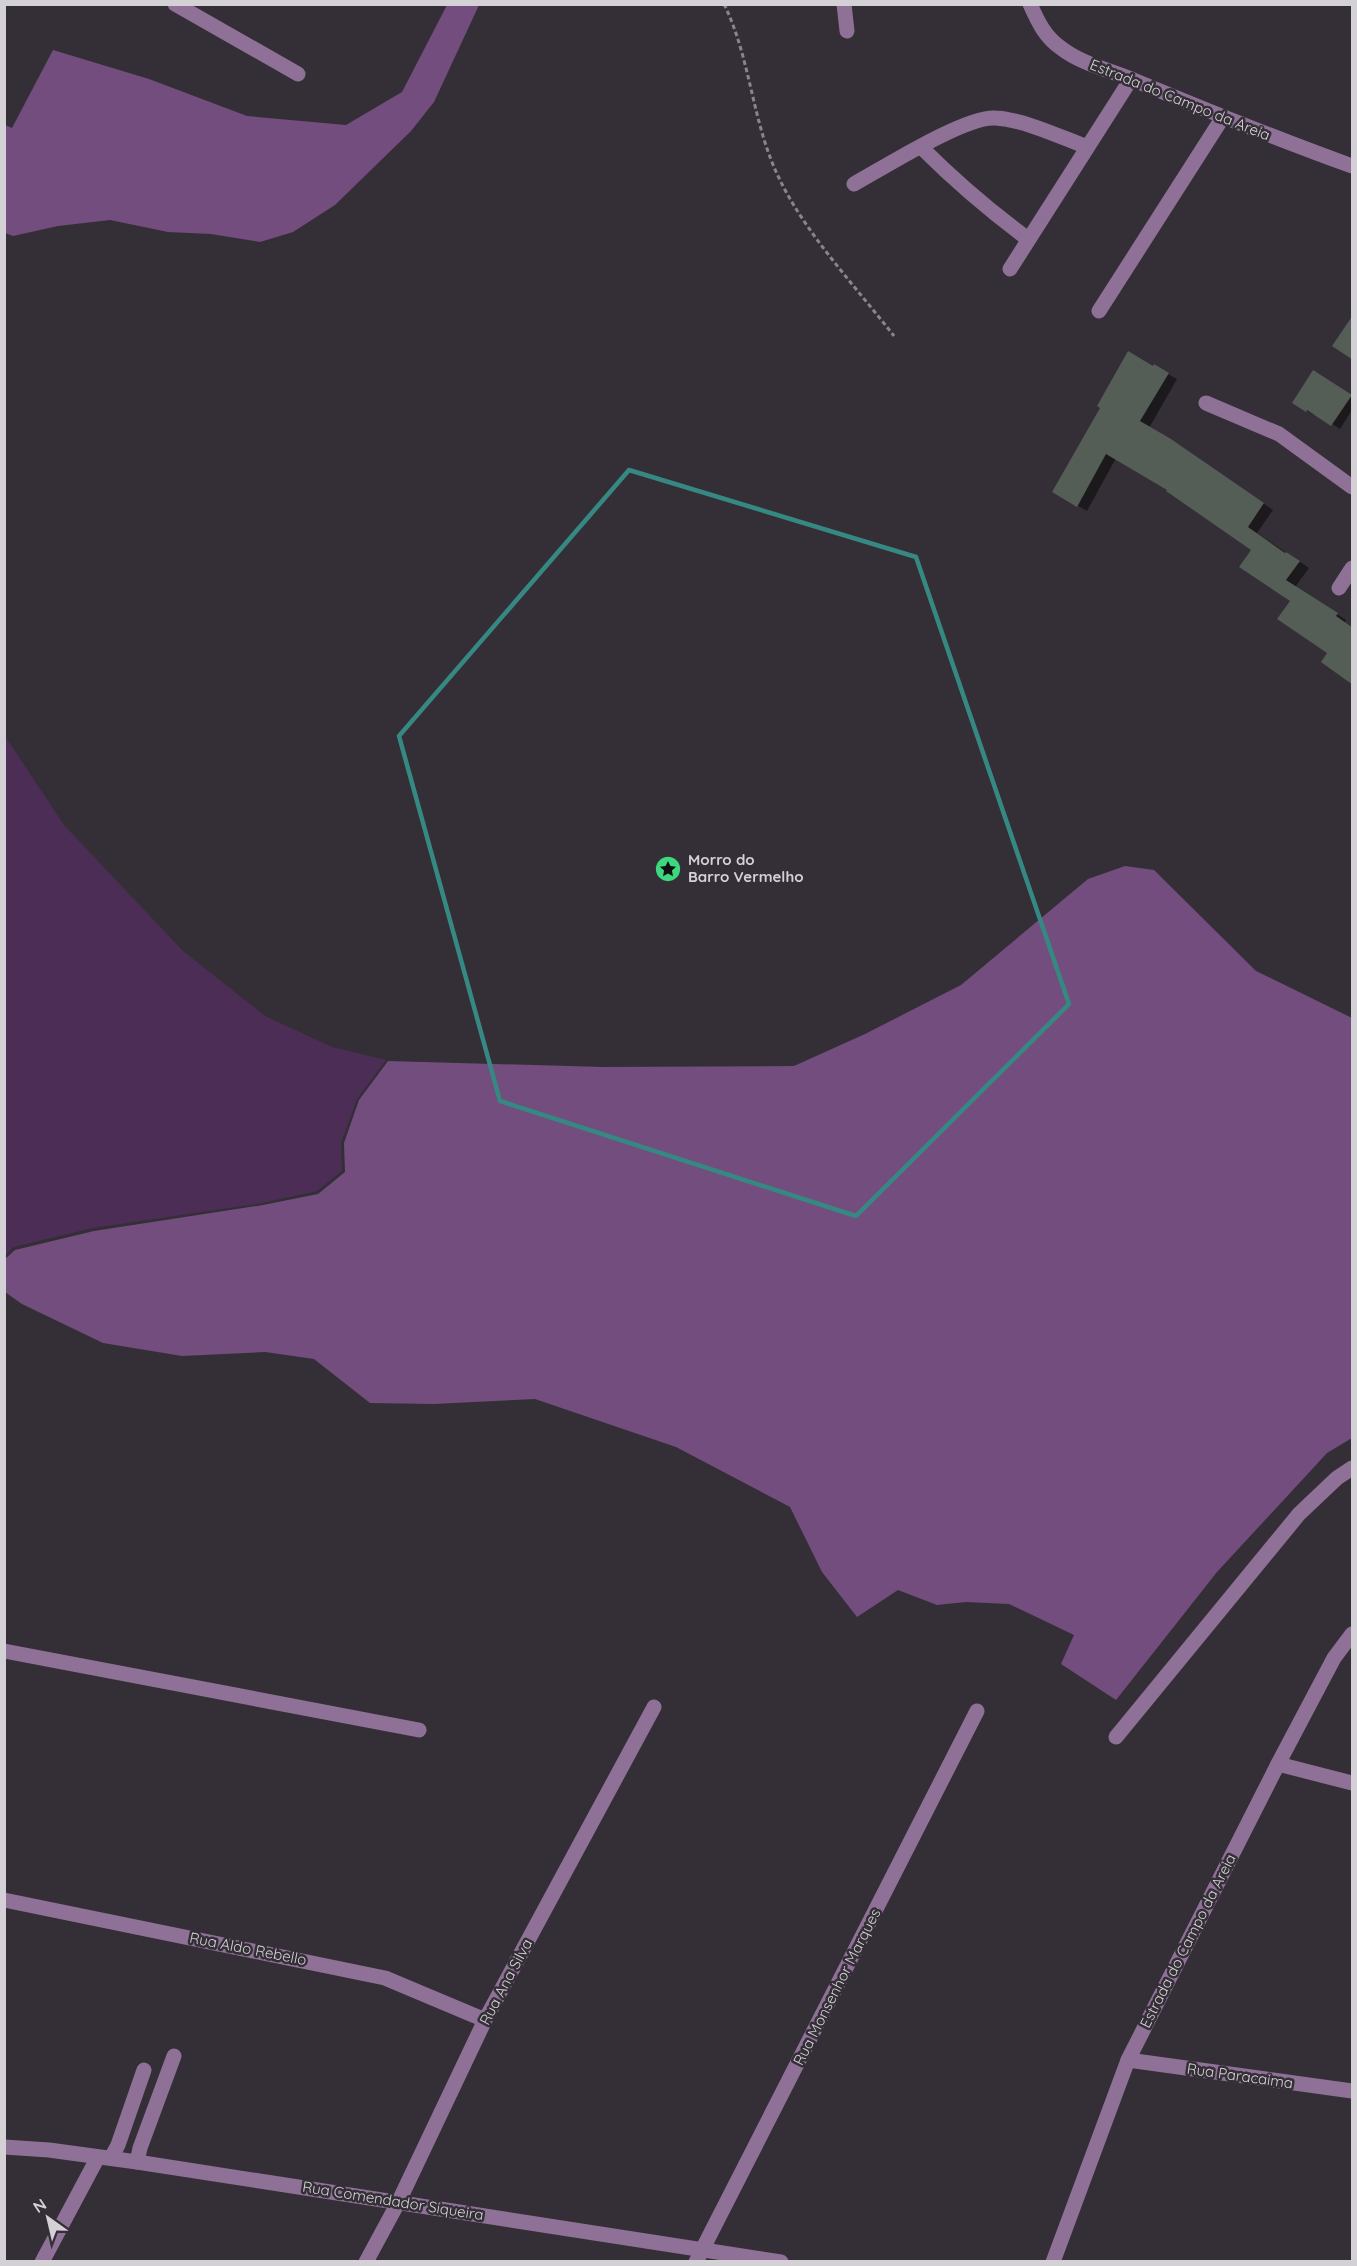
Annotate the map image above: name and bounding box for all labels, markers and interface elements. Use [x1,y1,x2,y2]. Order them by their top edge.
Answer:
street label: Estrada do Campo da Areia [1087,55,1273,144]
place label: Morro do Barro Vermelho [688,850,804,886]
place icon: Morro do Barro Vermelho [653,854,683,884]
street label: Estrada do Campo da Areia [1135,1851,1240,2031]
street label: Rua Monsenhor Marques [789,1905,884,2068]
street label: Rua Aldo Rebello [188,1928,308,1969]
street label: Rua Ana Silva [475,1935,536,2028]
street label: Rua Paracaima [1186,2059,1294,2092]
street label: Rua Comendador Siqueira [301,2177,485,2224]
north arrow [18,2188,78,2248]
text: N [29,2194,50,2217]

